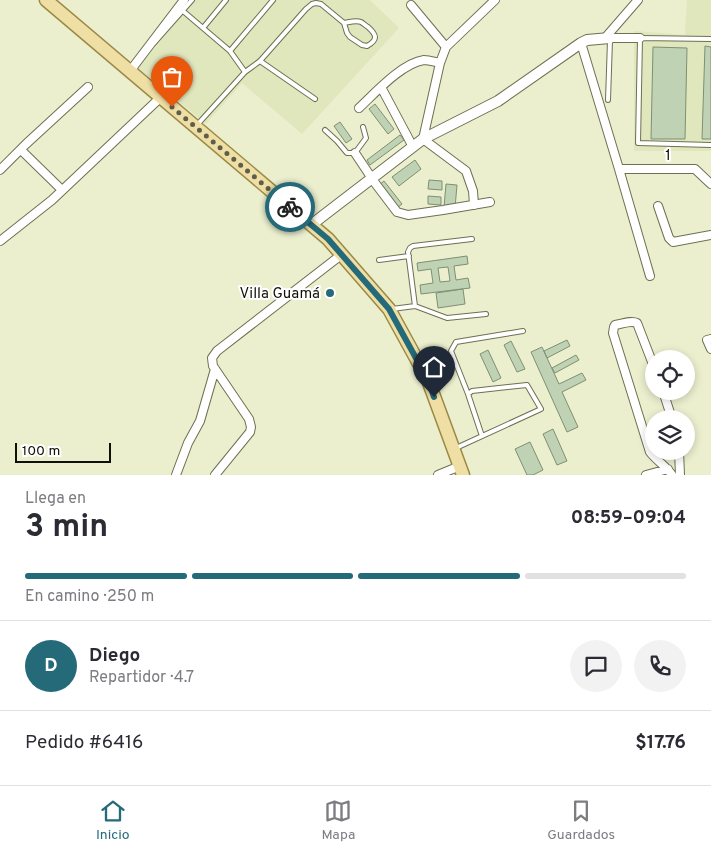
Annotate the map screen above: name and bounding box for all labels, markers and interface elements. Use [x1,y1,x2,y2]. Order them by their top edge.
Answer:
pin [151,56,193,107]
icon: bag [158,63,186,91]
street label: 1 [665,147,671,166]
courier [265,182,315,232]
icon: bike [276,193,304,221]
place label: Villa Guamá [240,285,320,304]
marker: Villa Guamá [324,287,336,299]
pin [413,346,455,397]
map controls [645,350,695,460]
button: locate [645,350,695,400]
icon: home [420,353,448,381]
button: layers [645,410,695,460]
scale bar [15,440,111,463]
text: 100 m [22,443,60,460]
text: Llega en [25,489,86,509]
text: 08:59–09:04 [571,506,686,530]
text: 3 min [25,508,108,548]
text: En camino · 250 m [25,587,154,607]
button: chat [570,640,622,692]
button: phone [634,640,686,692]
text: Diego [89,644,140,668]
text: D [44,654,58,678]
text: Repartidor · 4.7 [89,668,194,688]
text: Pedido #6416 [25,731,143,755]
text: $17.76 [635,731,686,755]
tab: Inicio [96,797,130,844]
tab: Mapa [322,797,355,844]
tab: Guardados [547,797,615,844]

